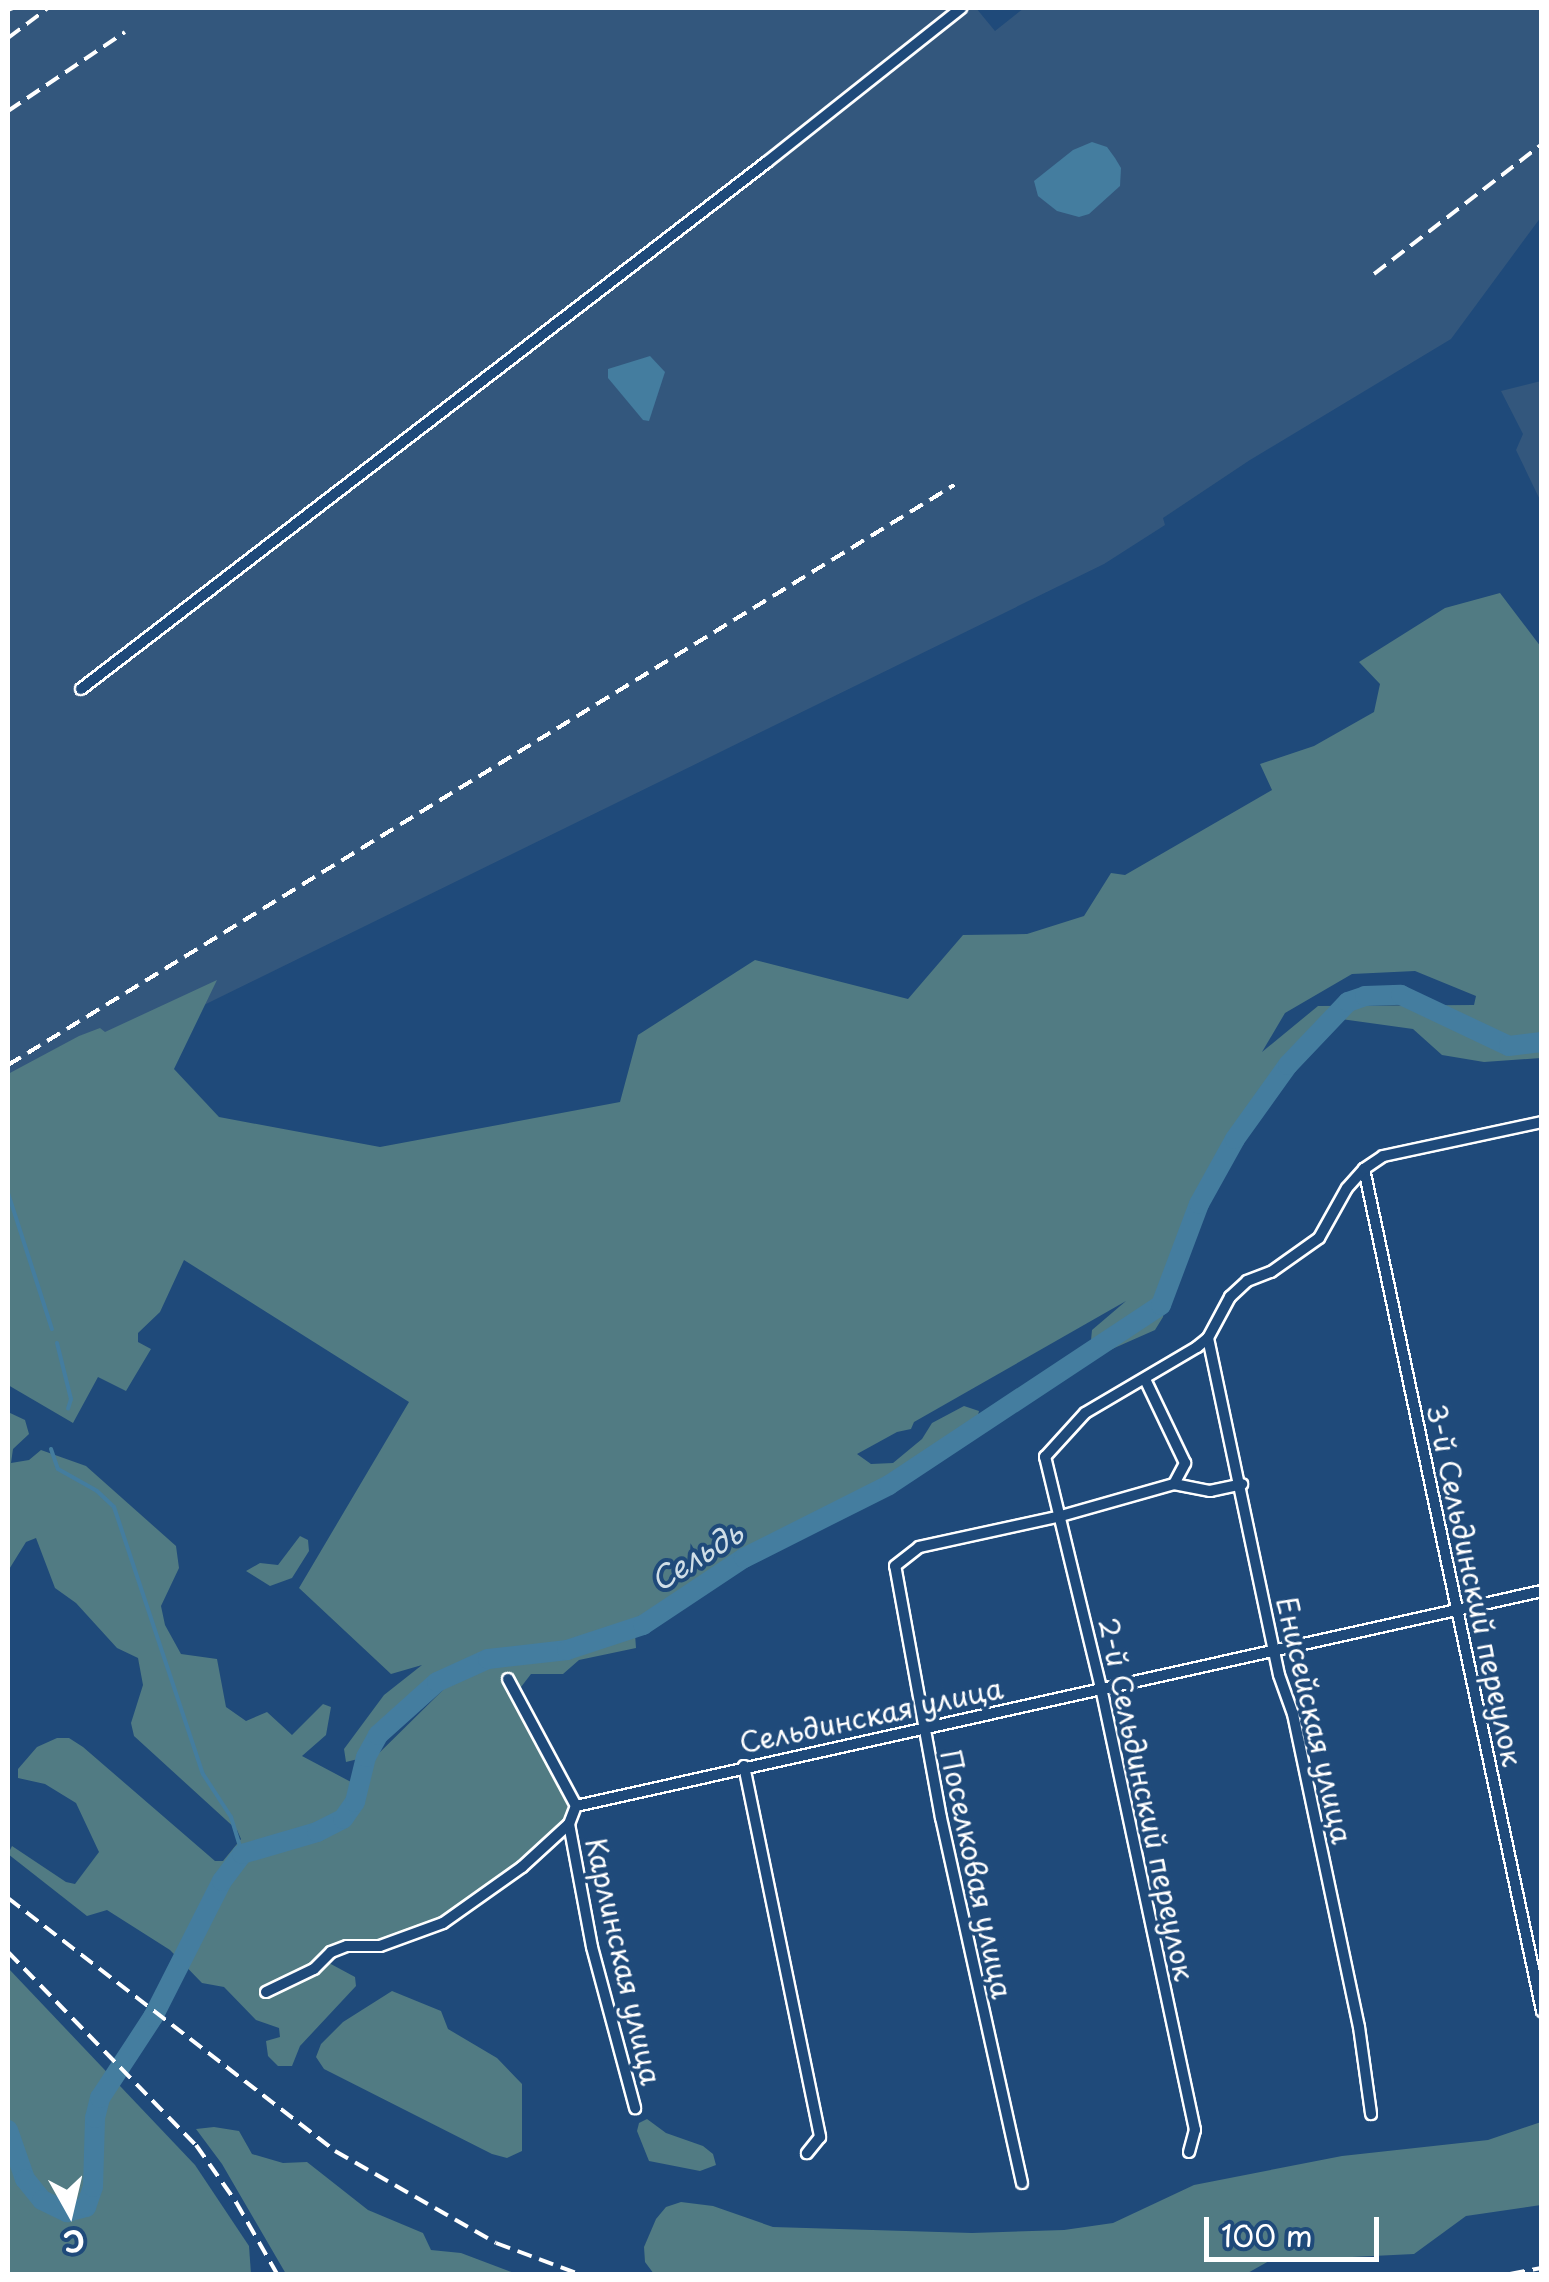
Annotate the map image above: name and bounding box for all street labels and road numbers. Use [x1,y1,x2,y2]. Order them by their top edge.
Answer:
street label: 3-й Сельдинский переулок [1420,1401,1530,1769]
street label: Енисейская улица [1270,1592,1360,1848]
street label: 2-й Сельдинский переулок [1092,1614,1202,1984]
street label: Сельдинская улица [735,1670,1007,1760]
street label: Поселковая улица [934,1746,1020,2002]
street label: Карлинская улица [579,1833,669,2089]

